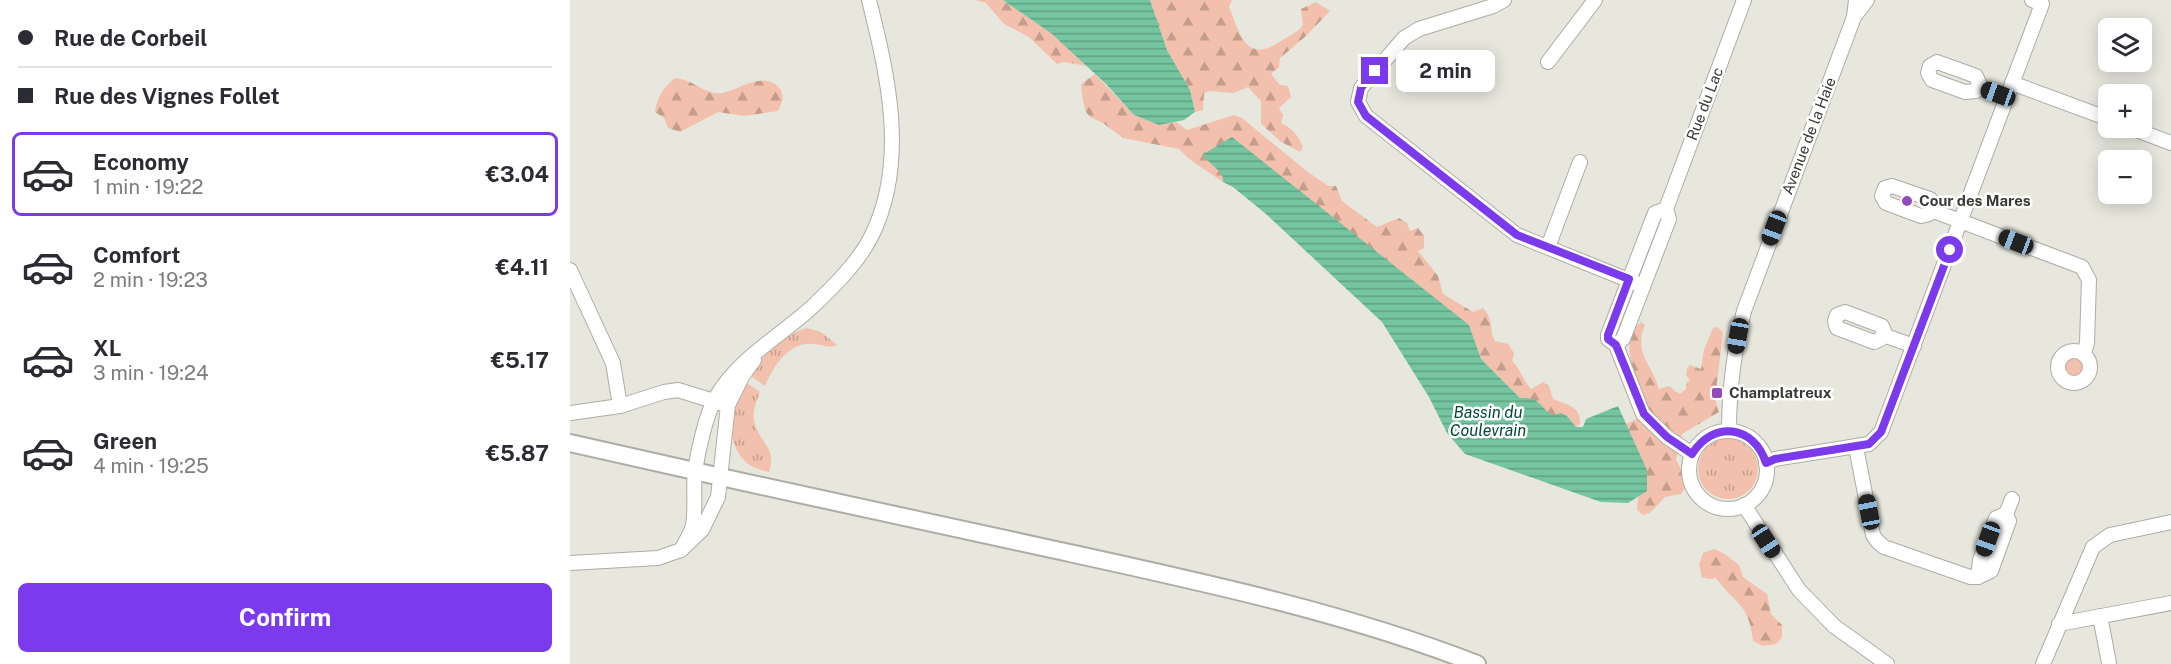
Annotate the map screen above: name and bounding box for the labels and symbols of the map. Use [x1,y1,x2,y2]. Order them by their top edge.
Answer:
callout: 2 min [1396,50,1495,92]
route end [1361,57,1388,84]
street label: Rue du Lac [1683,65,1726,143]
street label: Avenue de la Haie [1778,75,1839,197]
car [1978,79,2018,109]
place label: Cour des Mares [1919,192,2031,209]
marker: Cour des Mares [1900,194,1914,208]
car [1759,208,1789,248]
car [1996,227,2036,257]
route start [1936,236,1963,263]
car [1726,317,1750,355]
place label: Champlatreux [1729,384,1832,401]
marker: Champlatreux [1710,386,1724,400]
water label: Bassin du Coulevrain [1450,403,1526,440]
car [1857,493,1881,531]
car [1973,519,2003,559]
car [1749,521,1783,561]

